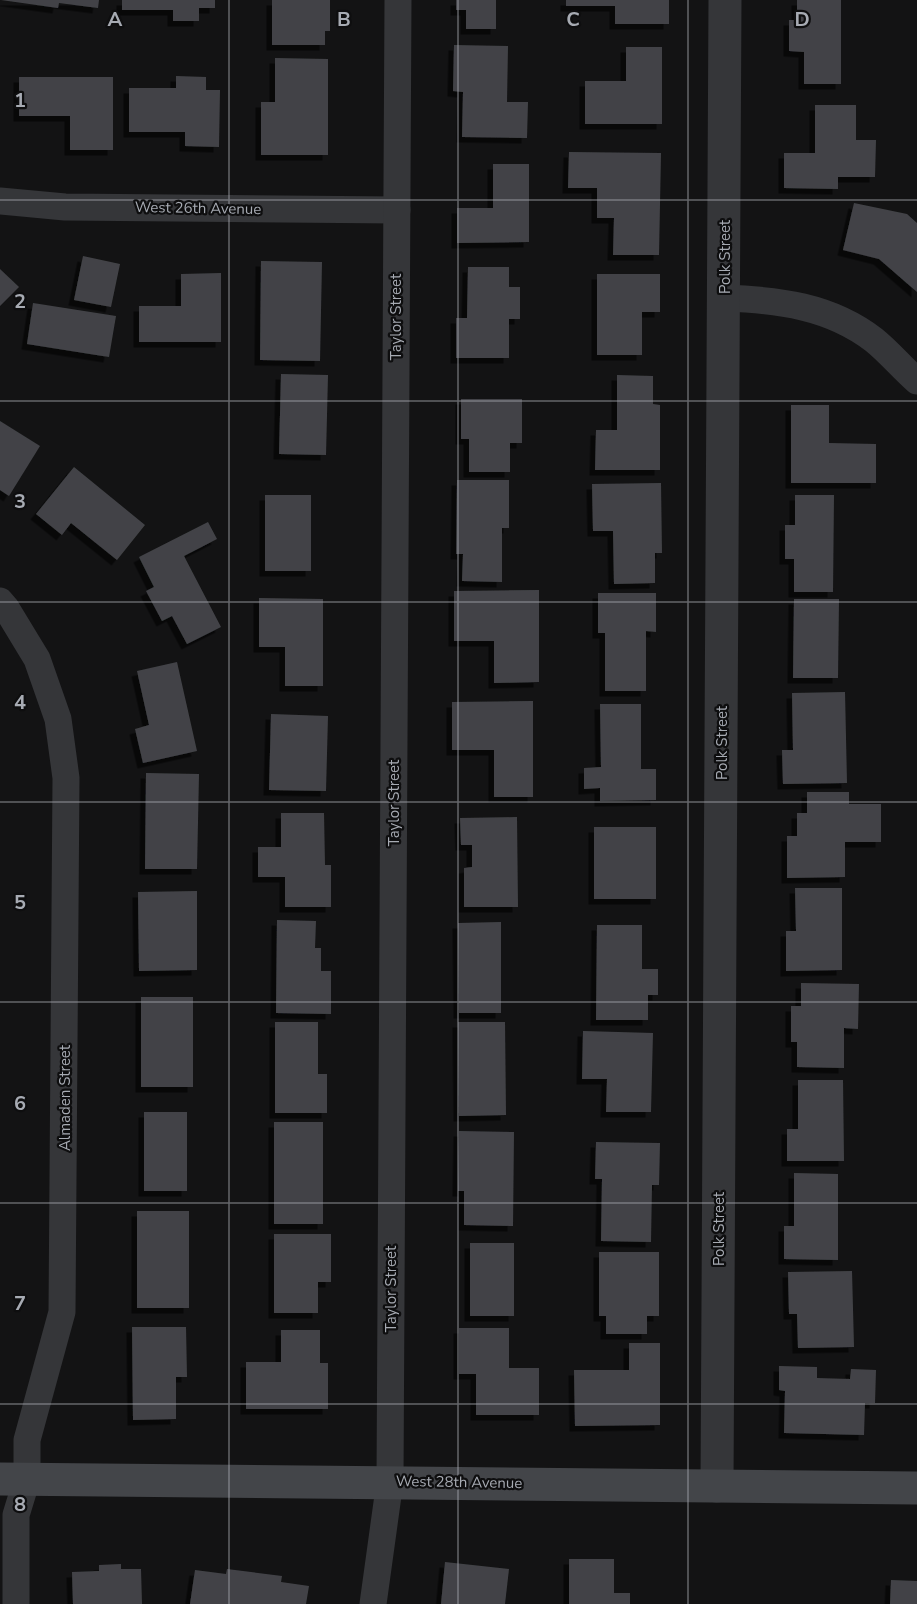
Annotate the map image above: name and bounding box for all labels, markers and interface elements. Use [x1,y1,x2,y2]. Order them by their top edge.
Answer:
text: A [108,6,123,33]
text: B [337,6,351,33]
text: C [566,6,580,33]
text: D [794,6,810,33]
text: 1 [14,87,26,114]
street label: West 26th Avenue [135,197,261,219]
street label: Polk Street [715,219,735,294]
street label: Taylor Street [386,273,406,360]
text: 2 [14,288,26,315]
text: 3 [14,488,26,515]
text: 4 [14,689,26,716]
street label: Polk Street [712,705,732,780]
street label: Taylor Street [384,759,404,846]
text: 5 [14,889,26,916]
street label: Almaden Street [55,1044,75,1151]
text: 6 [14,1090,26,1117]
street label: Polk Street [709,1191,729,1266]
street label: Taylor Street [381,1245,401,1332]
text: 7 [14,1290,26,1317]
street label: West 28th Avenue [396,1471,522,1493]
text: 8 [14,1491,26,1518]

